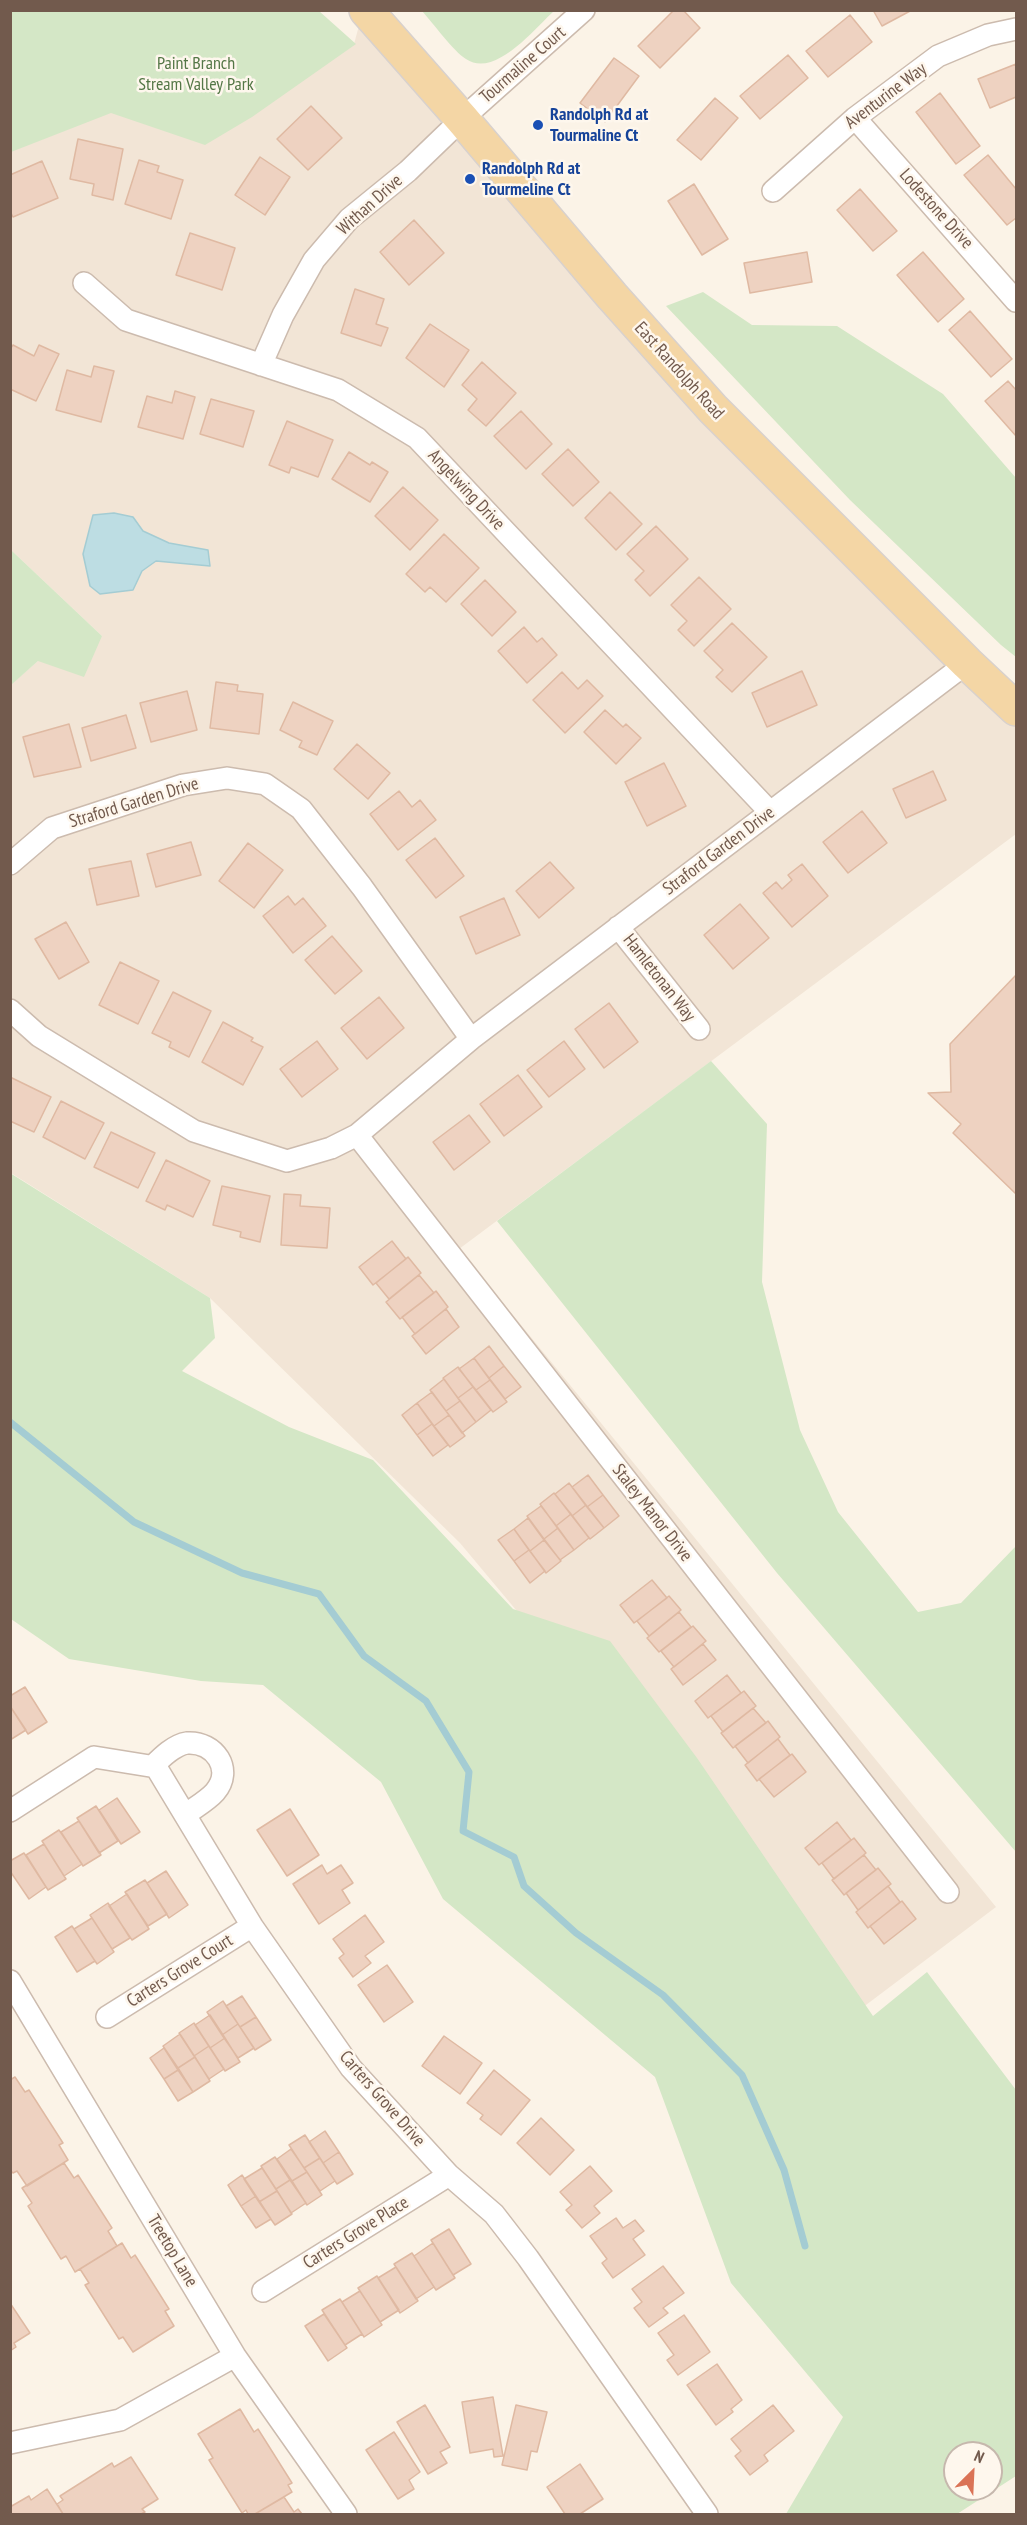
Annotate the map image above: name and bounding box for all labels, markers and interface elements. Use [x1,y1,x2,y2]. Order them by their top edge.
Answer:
street label: Tourmaline Court [476,22,570,108]
park label: Paint Branch Stream Valley Park [138,53,254,96]
street label: Aventurine Way [841,58,931,134]
place label: Randolph Rd at Tourmaline Ct [550,104,648,146]
marker: Randolph Rd at Tourmaline Ct [531,118,545,132]
place label: Randolph Rd at Tourmeline Ct [482,158,580,201]
street label: Lodestone Drive [894,165,978,253]
street label: Withan Drive [333,170,407,240]
marker: Randolph Rd at Tourmeline Ct [463,172,477,186]
street label: East Randolph Road [630,318,728,424]
street label: Angelwing Drive [423,445,509,535]
street label: Straford Garden Drive [67,773,201,833]
street label: Straford Garden Drive [659,802,779,900]
street label: Hamletonan Way [618,930,700,1026]
street label: Staley Manor Drive [607,1460,697,1566]
street label: Carters Grove Court [123,1930,237,2012]
street label: Carters Grove Drive [334,2047,430,2151]
street label: Carters Grove Place [299,2192,413,2274]
street label: Treetop Lane [142,2211,202,2291]
north arrow [943,2441,1003,2501]
text: N [971,2445,988,2467]

